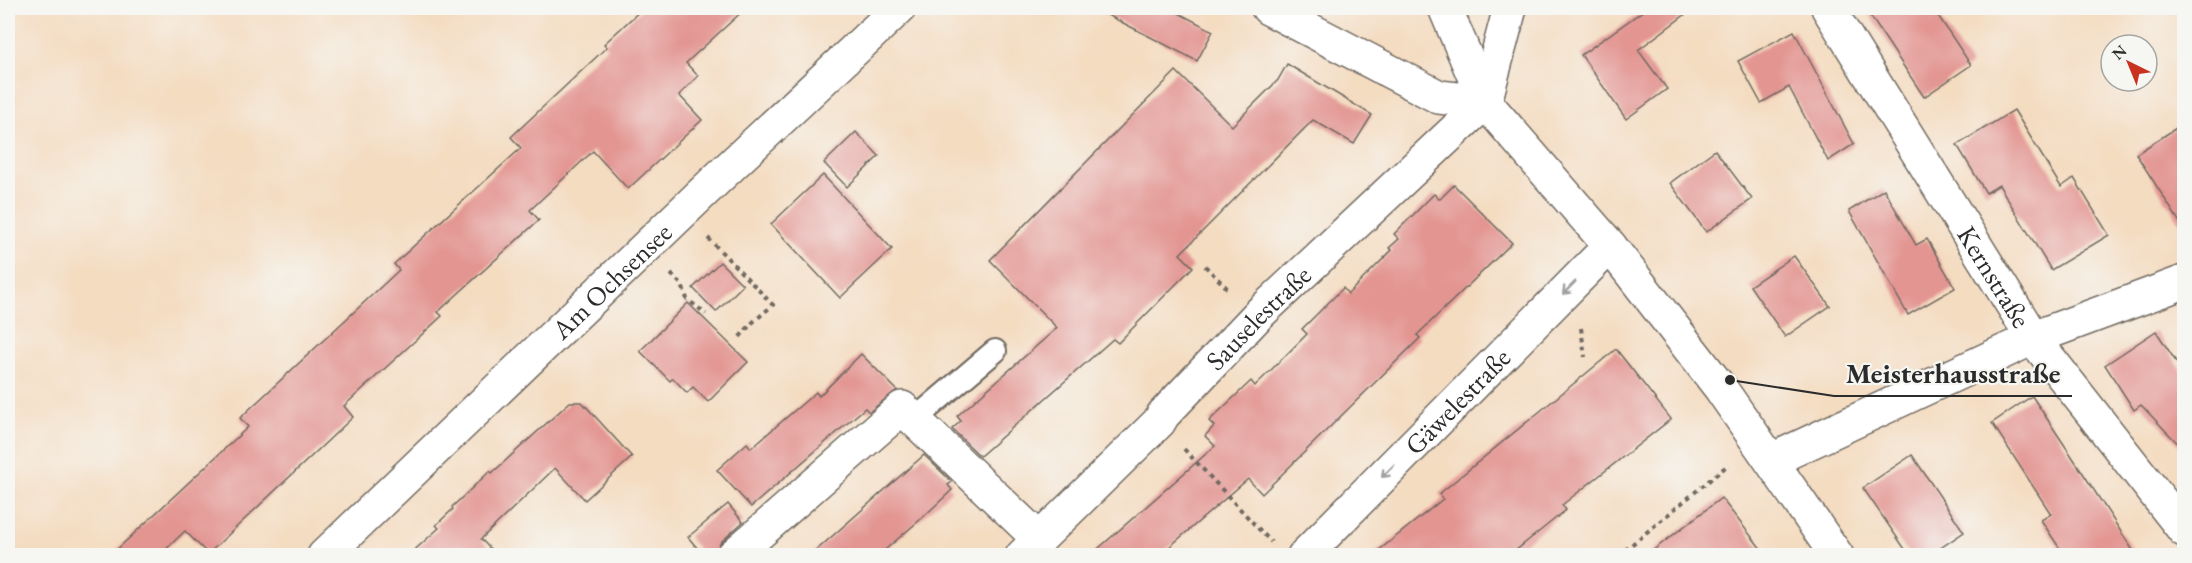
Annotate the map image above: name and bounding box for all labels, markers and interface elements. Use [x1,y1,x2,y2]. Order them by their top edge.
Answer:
north arrow [2099,33,2159,93]
text: N [2107,40,2131,64]
street label: Am Ochsensee [543,215,679,347]
street label: Kernstraße [1950,219,2040,334]
street label: Sauselestraße [1198,257,1318,377]
one-way arrow [1562,280,1577,295]
street label: Gäwelestraße [1397,340,1518,462]
callout: Meisterhausstraße [1834,350,2072,396]
text: Meisterhausstraße [1846,355,2060,391]
one-way arrow [1380,464,1395,478]

